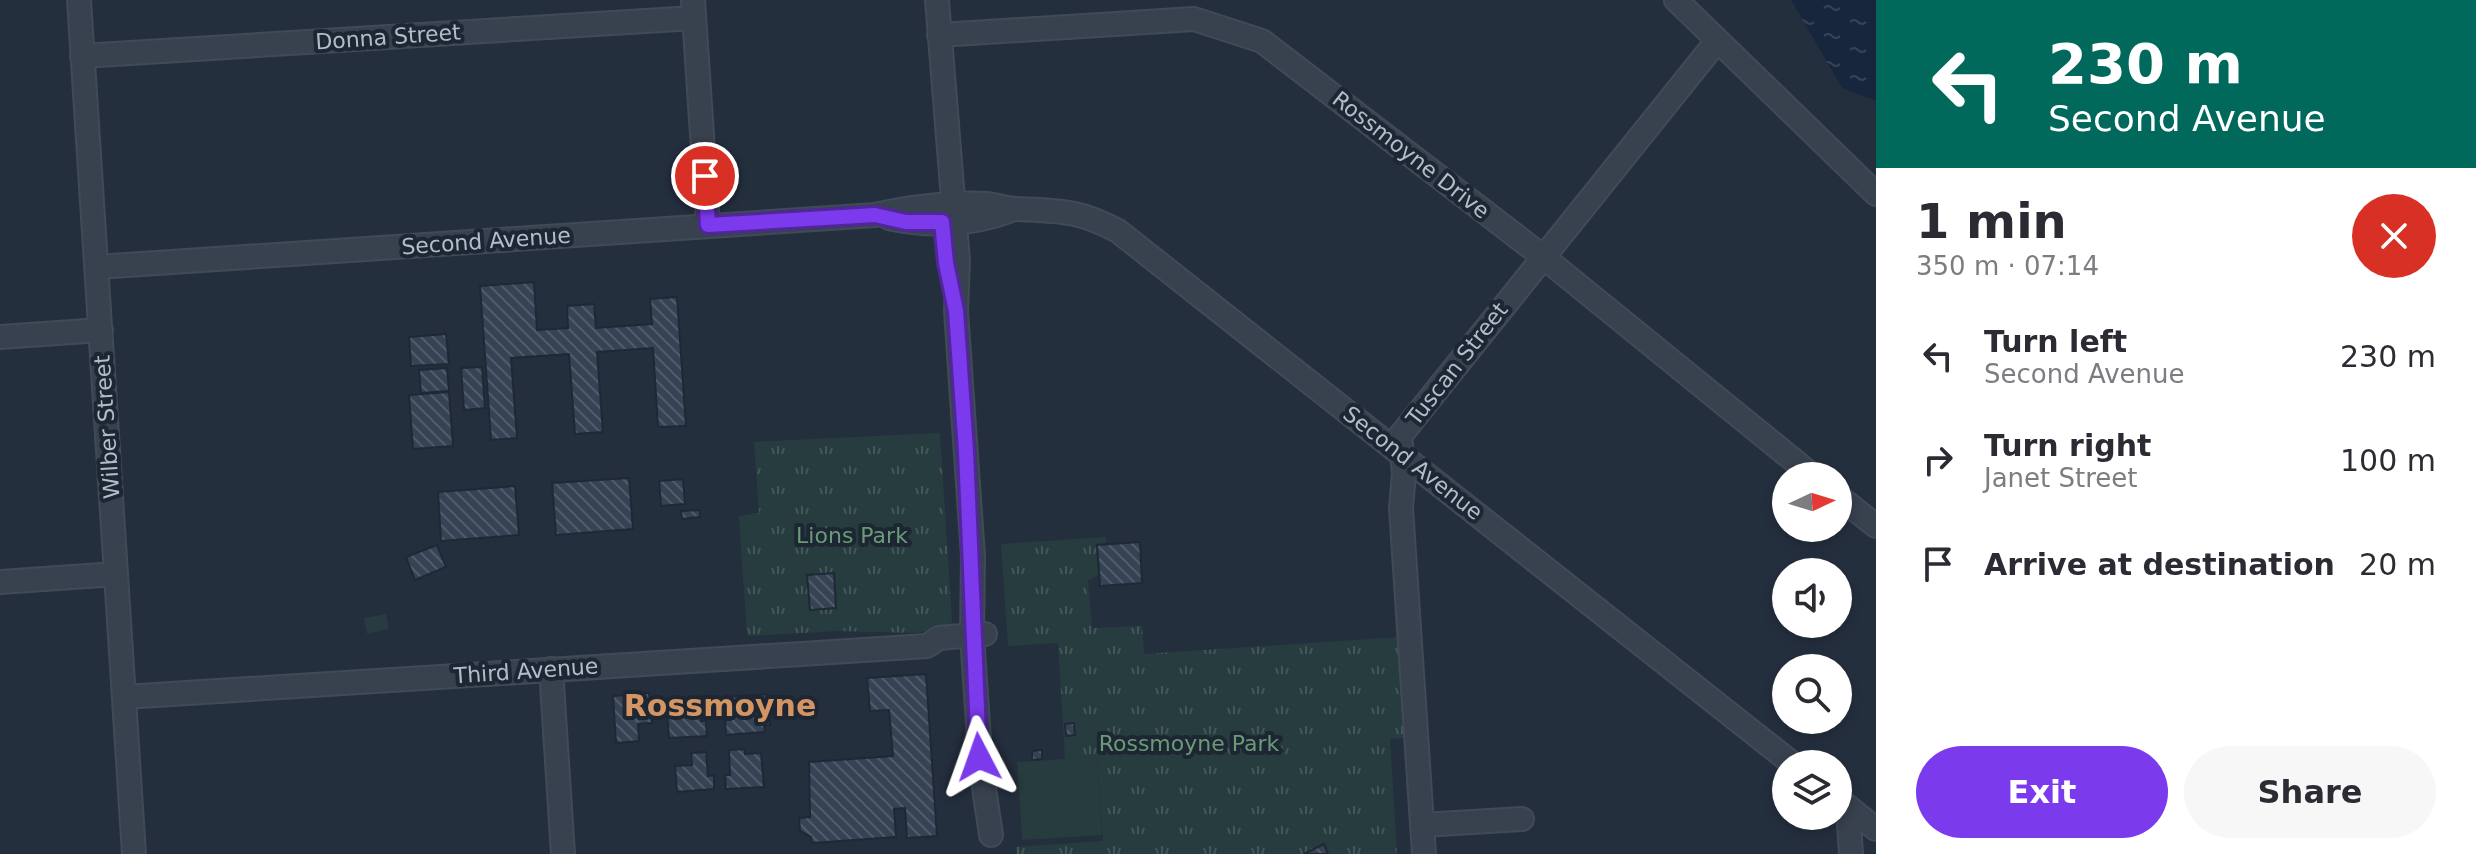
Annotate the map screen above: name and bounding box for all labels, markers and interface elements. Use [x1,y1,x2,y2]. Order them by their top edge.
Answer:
street label: Donna Street [314,19,462,55]
text: 230 m [2048,31,2243,96]
icon: left [1916,32,2020,136]
street label: Rossmoyne Drive [1328,86,1494,224]
text: Second Avenue [2048,98,2326,139]
pin [671,142,739,210]
icon: arrive [683,154,727,198]
text: 1 min [1916,193,2067,249]
button: close [2352,194,2436,278]
street label: Second Avenue [400,223,572,259]
text: 350 m · 07:14 [1916,251,2099,281]
street label: Tuscan Street [1401,297,1513,431]
text: Turn left [1984,324,2127,359]
icon: left [1916,334,1960,378]
text: 230 m [2340,339,2436,374]
street label: Wilber Street [89,354,124,500]
text: Second Avenue [1984,359,2185,389]
street label: Second Avenue [1338,401,1488,525]
text: Turn right [1984,428,2151,463]
icon: right [1916,438,1960,482]
text: 100 m [2340,443,2436,478]
north arrow [1772,462,1852,542]
map controls [1772,462,1852,830]
text: Janet Street [1984,463,2138,493]
park label: Lions Park [796,523,908,548]
icon: arrive [1916,542,1960,586]
text: Arrive at destination [1984,547,2335,582]
text: 20 m [2359,547,2436,582]
button: sound [1772,558,1852,638]
street label: Third Avenue [452,653,599,689]
button: search [1772,654,1852,734]
district label: Rossmoyne [624,688,816,723]
position arrow [937,715,1021,799]
park label: Rossmoyne Park [1099,731,1280,756]
button: Exit [1916,746,2168,838]
button: Share [2184,746,2436,838]
button: layers [1772,750,1852,830]

